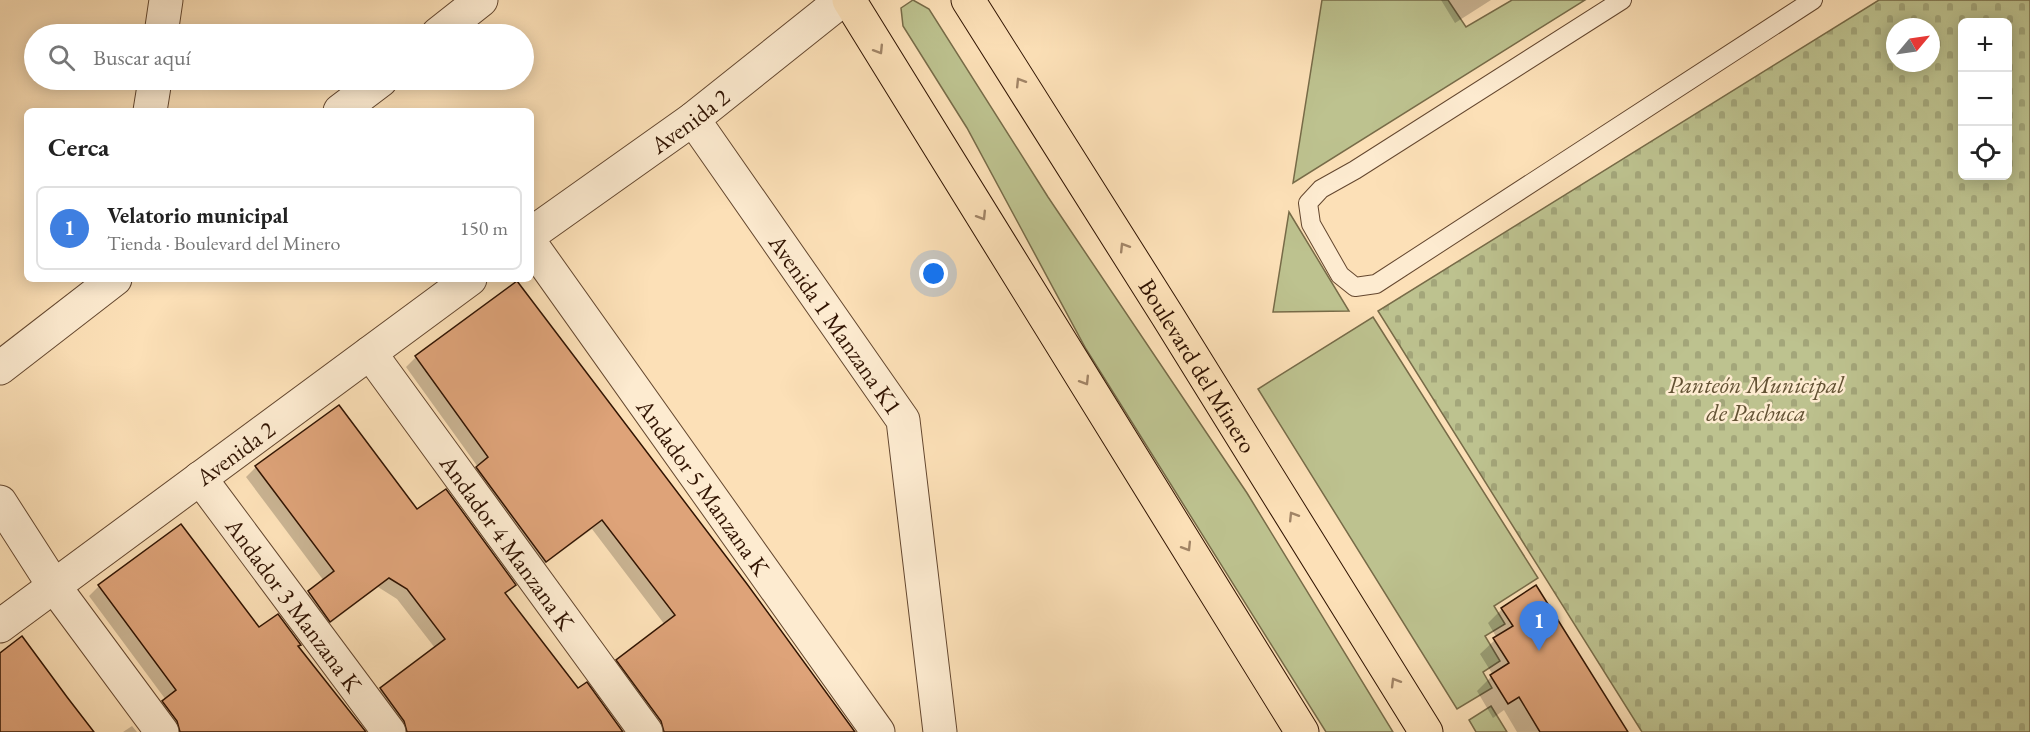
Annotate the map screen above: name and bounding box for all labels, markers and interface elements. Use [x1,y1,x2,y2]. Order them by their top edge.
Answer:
north arrow [1886,18,1940,72]
map controls [1958,18,2012,180]
button: + [1958,18,2012,72]
search box [24,24,534,90]
icon: search [45,41,78,74]
text: Buscar aquí [93,43,191,72]
one-way arrow [872,44,884,54]
button: − [1958,72,2012,126]
one-way arrow [1017,78,1028,89]
street label: Avenida 2 [643,81,736,161]
button: locate [1958,126,2012,180]
text: Cerca [48,130,109,164]
text: Velatorio municipal [107,201,289,230]
one-way arrow [975,209,986,220]
text: 1 [64,215,75,241]
text: 150 m [460,215,508,241]
street label: Avenida 1 Manzana K1 [762,227,910,420]
text: Tienda · Boulevard del Minero [107,230,340,256]
one-way arrow [1120,243,1132,253]
your location [919,259,948,288]
street label: Boulevard del Minero [1132,272,1264,459]
park label: Panteón Municipal de Pachuca [1668,369,1845,428]
one-way arrow [1077,375,1089,385]
street label: Andador 5 Manzana K [630,392,777,582]
street label: Avenida 2 [188,413,281,493]
street label: Andador 4 Manzana K [433,447,582,637]
street label: Andador 3 Manzana K [219,511,370,699]
one-way arrow [1288,512,1300,522]
one-way arrow [1180,541,1192,551]
pin: 1 [1520,602,1558,651]
one-way arrow [1391,678,1403,688]

